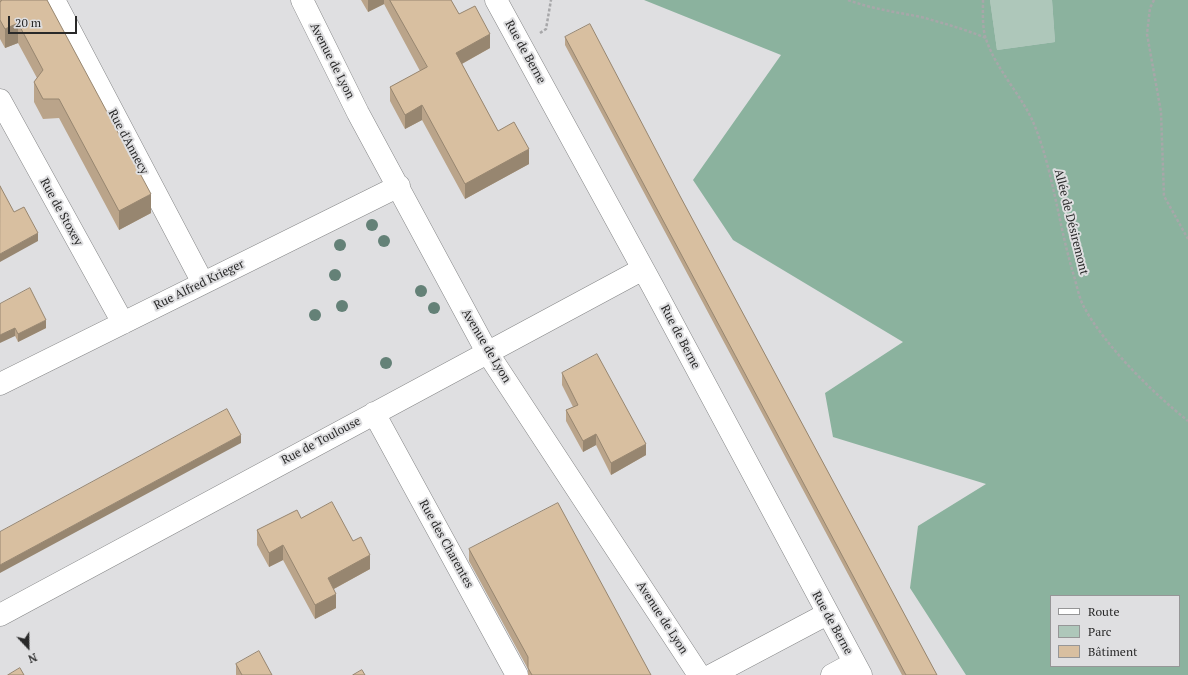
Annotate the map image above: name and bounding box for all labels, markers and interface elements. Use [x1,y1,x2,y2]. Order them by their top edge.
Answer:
scale bar [10,8,79,34]
text: 20 m [15,15,41,30]
street label: Rue de Berne [502,18,548,86]
street label: Avenue de Lyon [307,21,357,101]
street label: Rue d'Annecy [105,107,151,177]
street label: Allée de Désiremont [1051,168,1091,276]
street label: Rue de Stoxey [37,176,85,248]
street label: Rue Alfred Krieger [152,257,246,313]
street label: Rue de Berne [657,303,703,371]
street label: Avenue de Lyon [458,307,514,385]
street label: Rue de Toulouse [279,414,363,468]
street label: Rue des Charentes [416,497,476,591]
street label: Avenue de Lyon [633,579,691,657]
street label: Rue de Berne [809,589,855,657]
legend [1050,595,1180,667]
text: Route [1088,604,1119,619]
text: Parc [1088,624,1111,639]
north arrow [8,627,48,667]
text: Bâtiment [1088,644,1137,659]
text: N [26,650,39,666]

